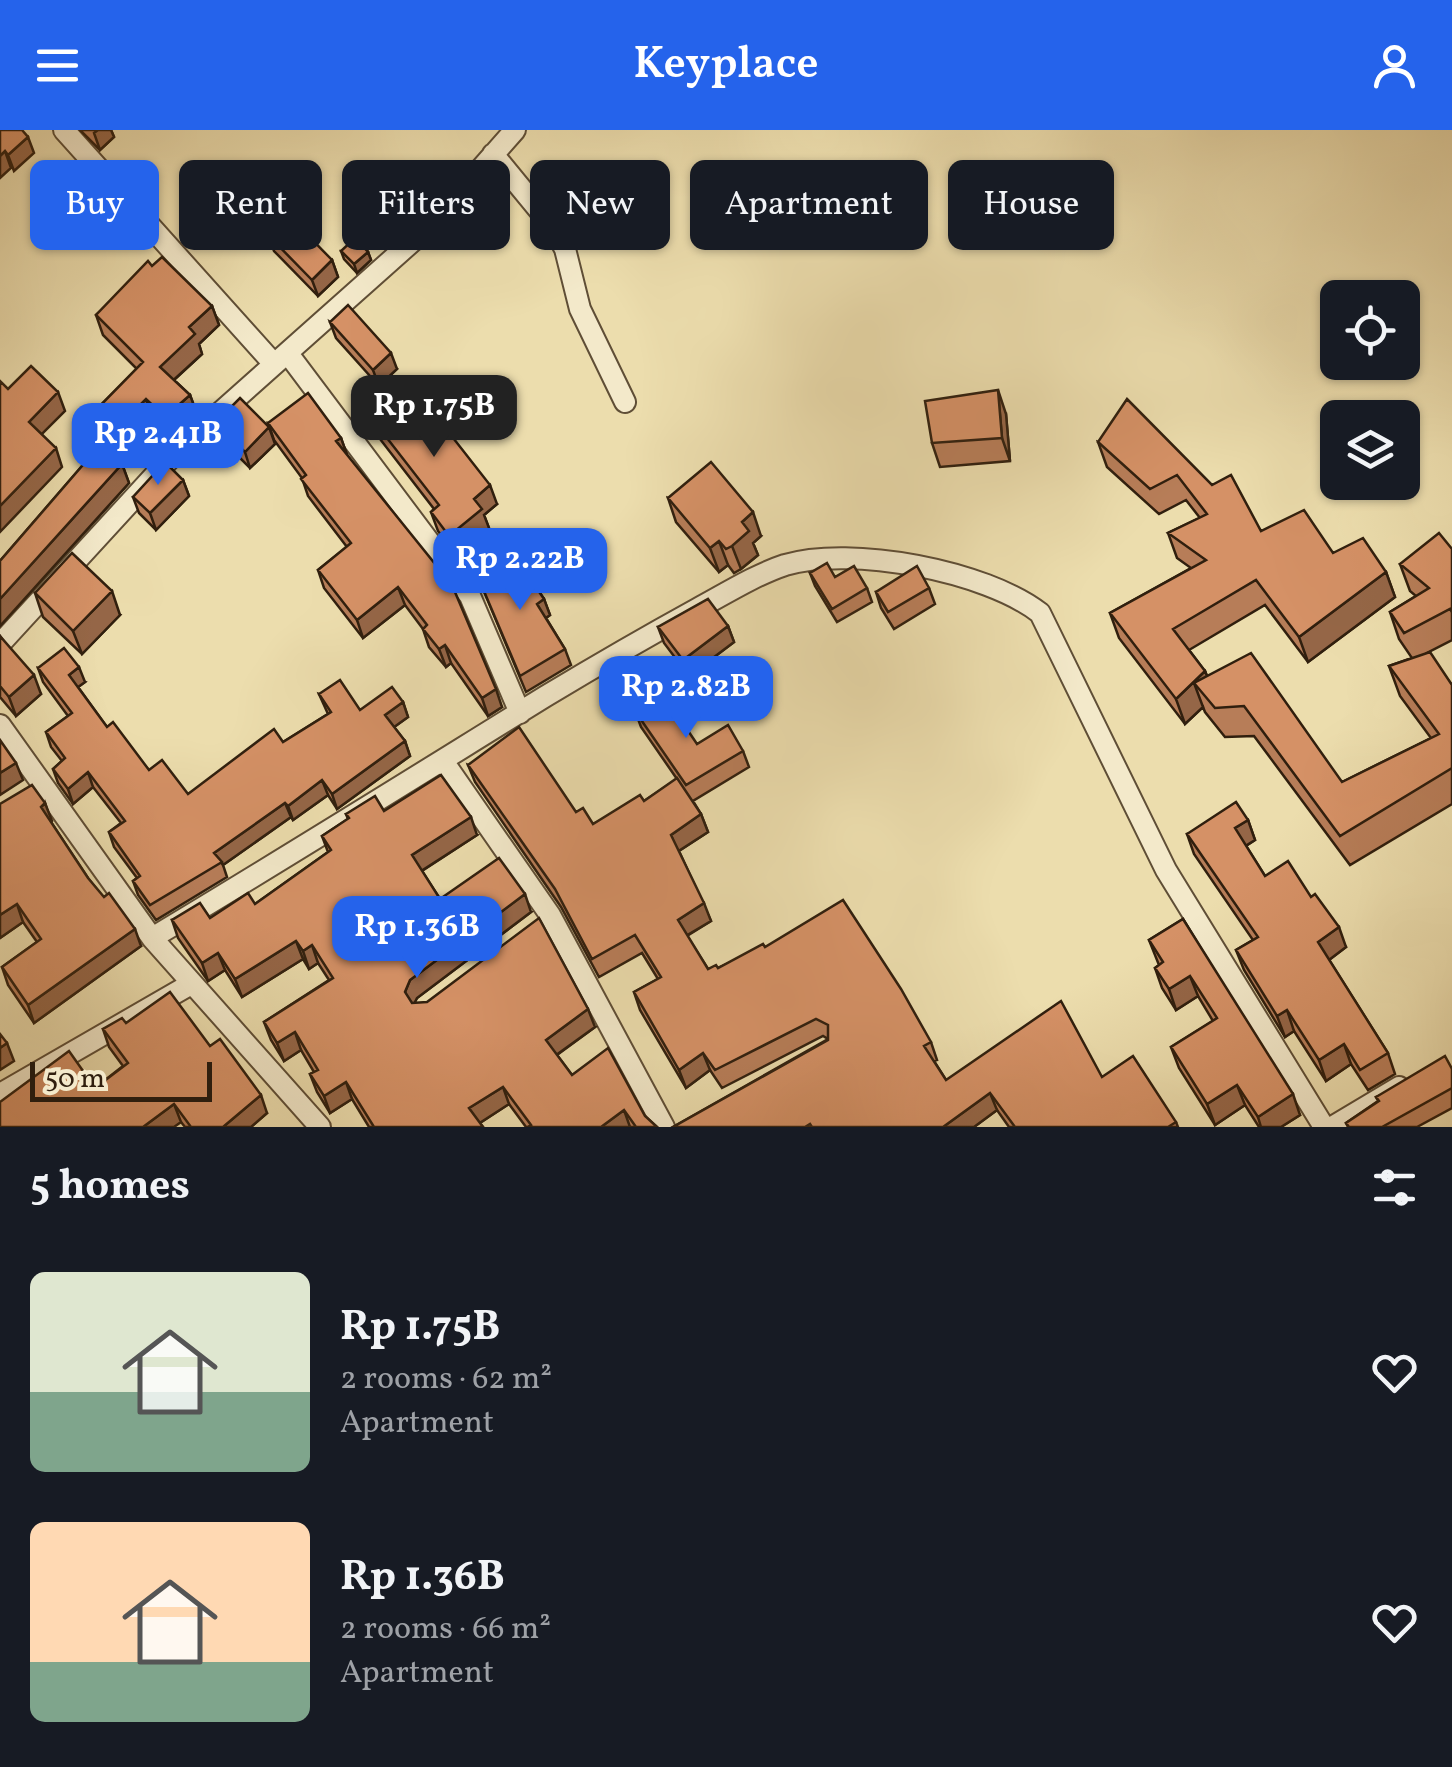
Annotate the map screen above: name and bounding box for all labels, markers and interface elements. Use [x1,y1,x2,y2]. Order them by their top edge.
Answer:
text: Keyplace [633,34,819,97]
icon: menu [30,38,85,93]
icon: person [1367,38,1422,93]
chip: Buy [30,160,159,250]
chip: Rent [179,160,322,250]
chip: Filters [342,160,510,250]
chip: New [530,160,670,250]
chip: Apartment [690,160,928,250]
chip: House [948,160,1114,250]
map controls [1320,280,1420,500]
button: locate [1320,280,1420,380]
pin: Rp 1.75B [331,375,537,460]
text: Rp 1.75B [373,385,495,429]
button: layers [1320,400,1420,500]
pin: Rp 2.41B [55,403,261,488]
text: Rp 2.41B [94,413,222,457]
pin: Rp 2.22B [417,528,623,613]
text: Rp 2.22B [455,538,585,582]
pin: Rp 2.82B [583,656,789,741]
text: Rp 2.82B [621,666,751,710]
pin: Rp 1.36B [314,896,520,981]
text: Rp 1.36B [354,906,480,950]
scale bar [30,1057,212,1101]
text: 50 m [45,1060,105,1099]
text: 5 homes [30,1158,190,1217]
icon: filters [1367,1160,1422,1215]
text: Rp 1.75B [340,1299,500,1358]
icon: home [110,1312,230,1432]
icon: heart [1367,1345,1422,1400]
text: 2 rooms · 62 m² [340,1358,552,1402]
text: Apartment [340,1402,494,1446]
text: Rp 1.36B [340,1549,505,1608]
icon: home [110,1562,230,1682]
icon: heart [1367,1595,1422,1650]
text: 2 rooms · 66 m² [340,1608,551,1652]
text: Apartment [340,1652,494,1696]

